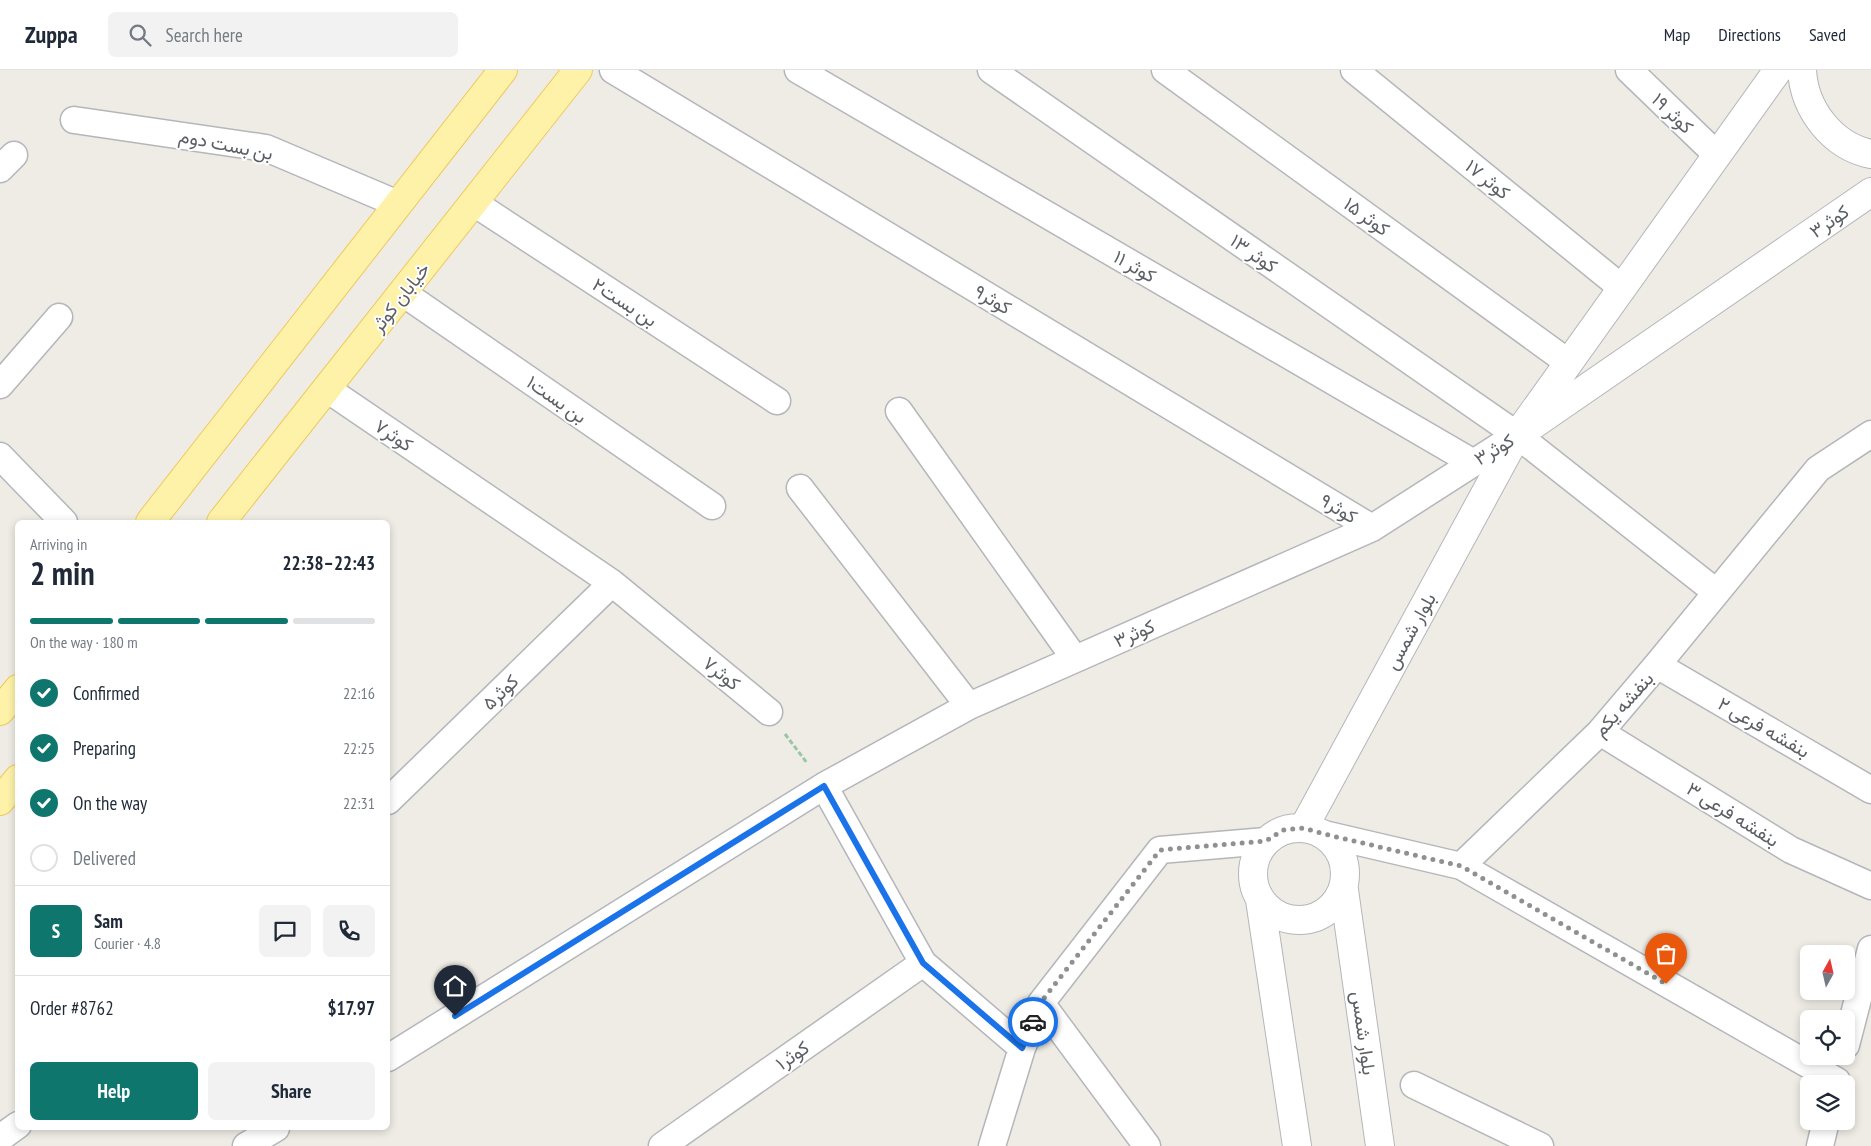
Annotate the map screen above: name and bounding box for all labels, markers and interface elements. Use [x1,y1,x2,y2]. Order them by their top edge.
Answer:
search box [108,12,458,57]
text: Zuppa [25,19,78,50]
icon: search [126,21,154,49]
text: Search here [166,23,243,47]
text: Map [1664,23,1690,46]
text: Directions [1718,23,1781,46]
text: Saved [1809,23,1846,46]
street label: کوثر ۱۹ [1647,87,1699,139]
street label: بن بست دوم [177,123,275,166]
street label: کوثر ۱۷ [1461,154,1515,204]
street label: کوثر ۱۵ [1339,191,1395,241]
street label: کوثر۳ [1805,199,1853,243]
street label: کوثر ۱۳ [1226,228,1282,278]
street label: کوثر ۱۱ [1109,244,1161,288]
street label: خیابان کوثر [365,257,435,338]
street label: بن بست۲ [588,272,662,332]
street label: کوثر۹ [970,279,1016,319]
street label: بن بست۱ [522,370,592,428]
street label: کوثر۷ [370,414,418,456]
street label: کوثر۳ [1470,428,1518,470]
street label: کوثر۹ [1316,488,1362,528]
text: Arriving in [30,534,87,554]
text: 22:38–22:43 [282,551,375,575]
text: 2 min [30,552,95,594]
street label: بلوار شمس [1379,588,1441,674]
street label: کوثر۳ [1110,613,1158,653]
text: On the way · 180 m [30,632,138,652]
street label: کوثر۷ [698,651,746,695]
street label: بنفشه یکم [1588,667,1659,742]
street label: کوثر۵ [477,669,523,715]
icon: check [30,679,58,707]
text: Confirmed [73,681,140,705]
text: 22:16 [343,683,375,703]
street label: بنفشه فرعی ۲ [1714,691,1814,763]
icon: check [30,734,58,762]
text: Preparing [73,736,136,760]
text: 22:25 [343,738,375,758]
street label: بنفشه فرعی ۳ [1682,776,1784,852]
icon: check [30,789,58,817]
text: On the way [73,791,147,815]
text: 22:31 [343,793,375,813]
text: Delivered [73,846,136,870]
button: chat [259,905,311,957]
button: phone [323,905,375,957]
text: Sam [94,909,123,933]
text: S [52,919,60,943]
text: Courier · 4.8 [94,933,161,953]
pin [1645,933,1687,984]
icon: bag [1652,940,1680,968]
north arrow [1800,945,1855,1000]
map controls [1800,945,1855,1130]
pin [434,965,476,1016]
icon: home [441,972,469,1000]
street label: بلوار شمس [1346,990,1382,1076]
text: Order #8762 [30,996,114,1020]
text: $17.97 [327,996,375,1020]
courier [1008,997,1058,1047]
icon: car [1019,1008,1047,1036]
button: locate [1800,1010,1855,1065]
street label: کوثر۱ [771,1035,813,1075]
button: Help [30,1062,198,1120]
button: Share [208,1062,375,1120]
button: layers [1800,1075,1855,1130]

